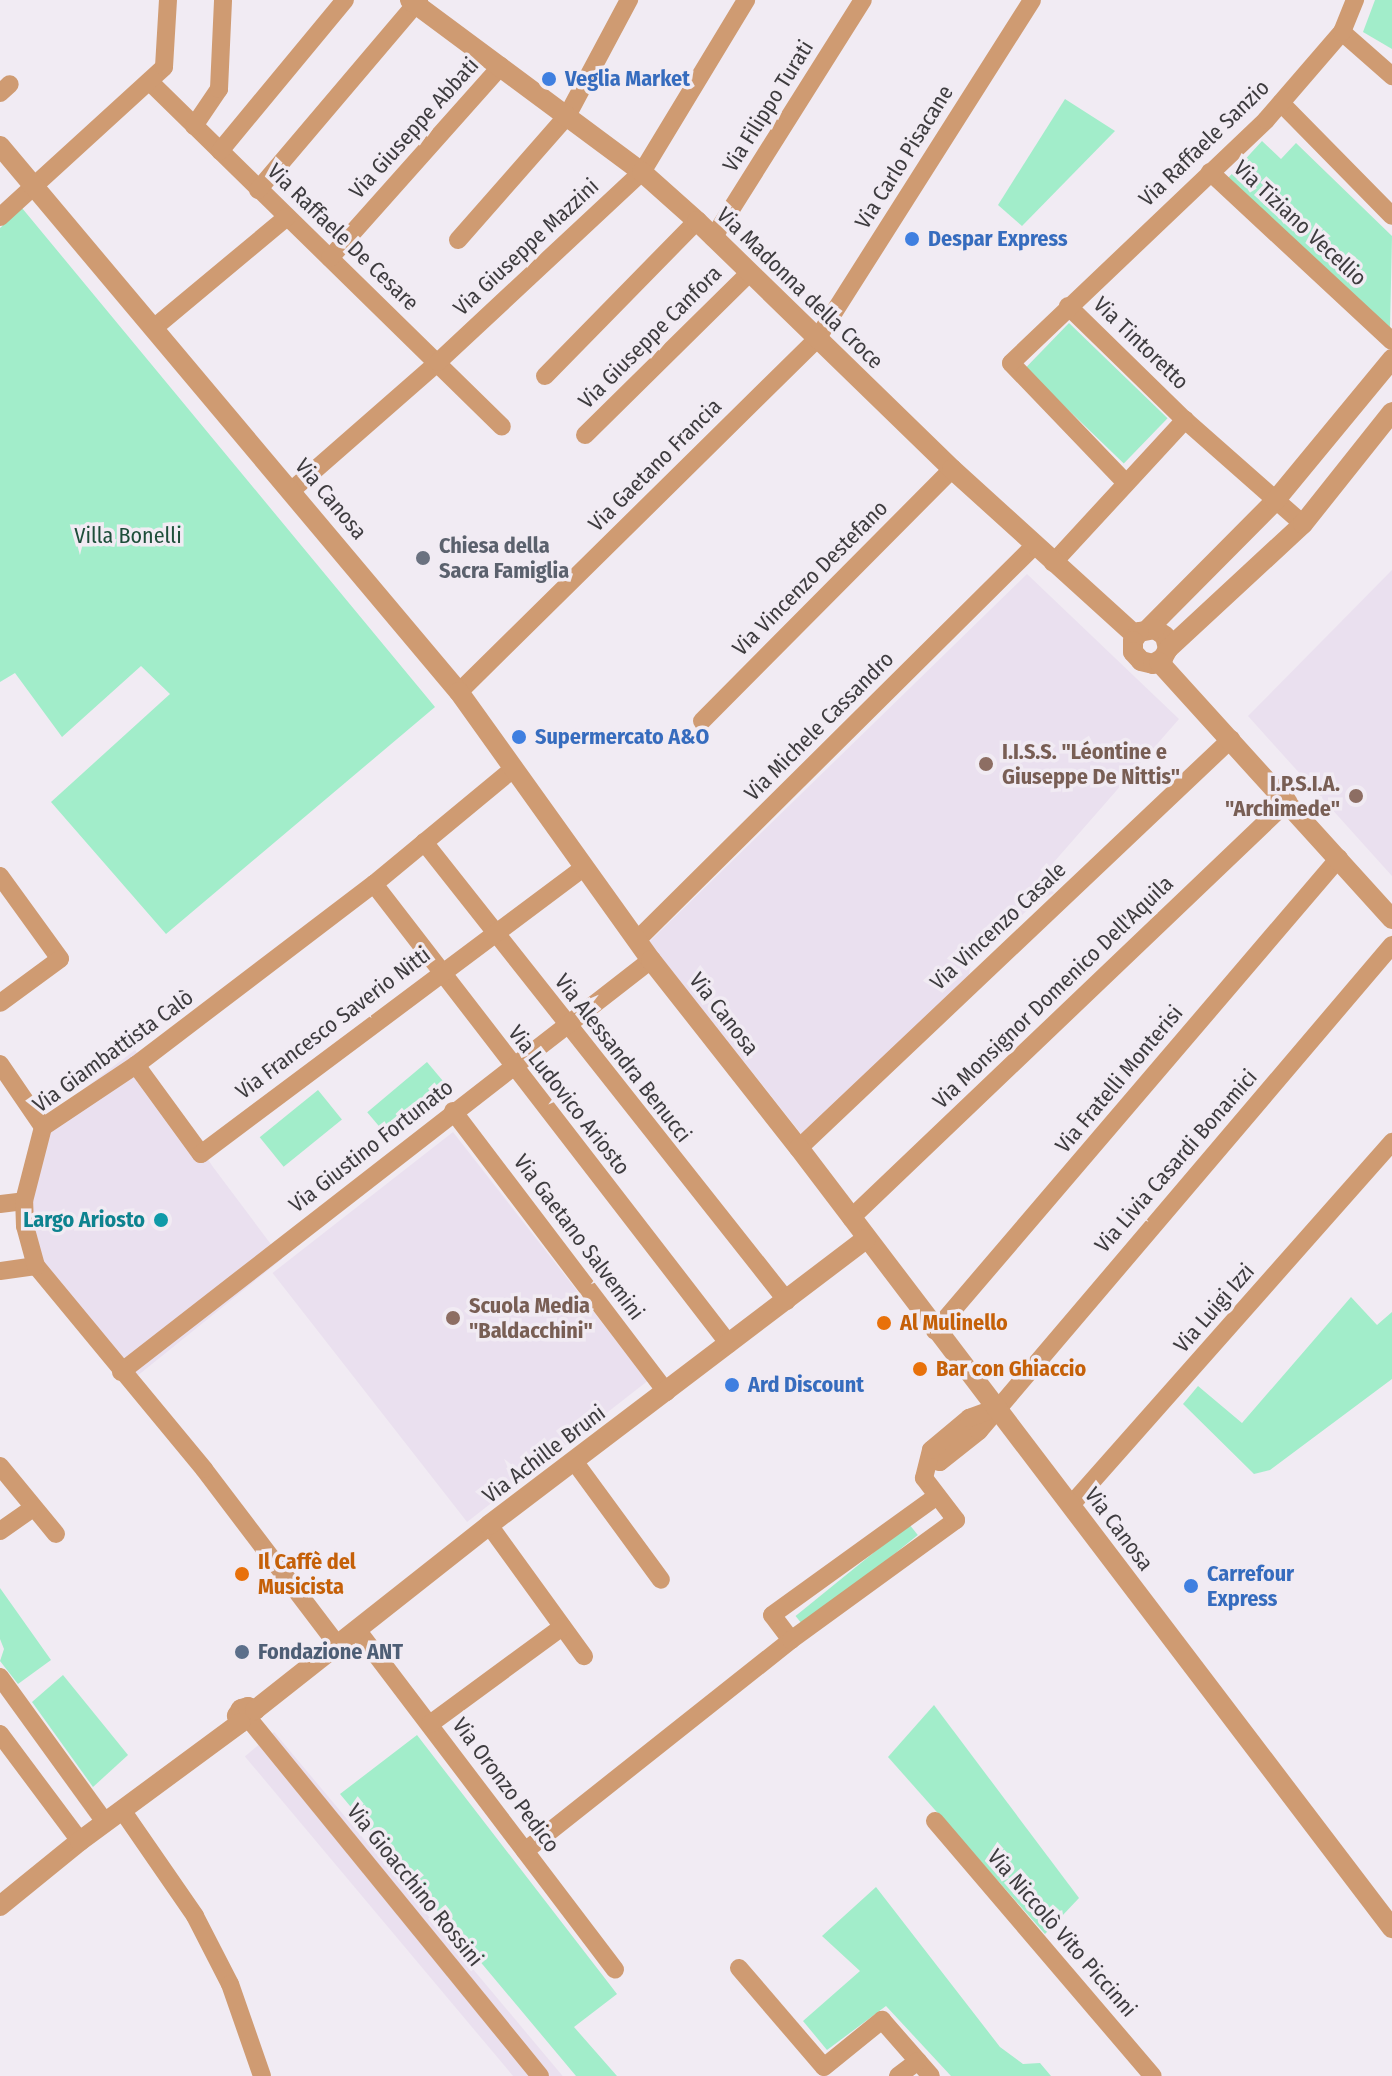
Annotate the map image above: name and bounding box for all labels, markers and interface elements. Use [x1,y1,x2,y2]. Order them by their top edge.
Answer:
street label: Via Filippo Turati [717,35,819,177]
street label: Via Giuseppe Abbati [344,52,484,204]
place label: Veglia Market [565,66,690,92]
marker: Veglia Market [540,70,558,88]
street label: Via Raffaele Sanzio [1133,74,1275,212]
street label: Via Carlo Pisacane [849,80,959,234]
street label: Via Tiziano Vecellio [1228,155,1372,291]
street label: Via Raffaele De Cesare [262,158,424,316]
street label: Via Giuseppe Mazzini [448,173,604,321]
street label: Via Madonna della Croce [711,202,889,374]
place label: Despar Express [928,226,1068,252]
marker: Despar Express [903,230,921,248]
street label: Via Giuseppe Canfora [573,260,727,414]
street label: Via Tintoretto [1088,291,1194,395]
street label: Via Gaetano Francia [583,393,727,537]
street label: Via Canosa [290,453,372,545]
street label: Via Vincenzo Destefano [727,495,893,661]
park label: Villa Bonelli [74,523,182,549]
place label: Chiesa della Sacra Famiglia [439,532,569,584]
marker: Chiesa della Sacra Famiglia [414,549,432,567]
street label: Via Michele Cassandro [739,646,899,806]
place label: Supermercato A&O [535,724,709,750]
marker: Supermercato A&O [510,728,528,746]
place label: I.I.S.S. "Léontine e Giuseppe De Nittis" [1002,738,1180,790]
marker: I.I.S.S. "Léontine e Giuseppe De Nittis" [977,755,995,773]
place label: I.P.S.I.A. "Archimede" [1225,770,1340,822]
marker: I.P.S.I.A. "Archimede" [1347,787,1365,805]
street label: Via Vincenzo Casale [925,856,1071,996]
street label: Via Monsignor Domenico Dell'Aquila [928,870,1178,1114]
street label: Via Francesco Saverio Nitti [231,941,435,1105]
street label: Via Canosa [684,967,764,1061]
street label: Via Alessandra Benucci [549,969,697,1147]
street label: Via Giambattista Calò [28,984,198,1118]
street label: Via Fratelli Monterisi [1050,1000,1188,1158]
street label: Via Ludovico Ariosto [503,1020,635,1180]
street label: Via Livia Casardi Bonamici [1089,1064,1263,1258]
street label: Via Giustino Fortunato [284,1074,458,1218]
street label: Via Gaetano Salvemini [508,1149,650,1325]
place label: Largo Ariosto [23,1207,145,1233]
marker: Largo Ariosto [152,1211,170,1229]
street label: Via Luigi Izzi [1168,1258,1260,1358]
place label: Scuola Media "Baldacchini" [469,1292,593,1344]
marker: Scuola Media "Baldacchini" [444,1309,462,1327]
place label: Al Mulinello [900,1310,1008,1336]
marker: Al Mulinello [875,1314,893,1332]
place label: Bar con Ghiaccio [936,1356,1086,1382]
marker: Bar con Ghiaccio [911,1360,929,1378]
place label: Ard Discount [748,1372,864,1398]
marker: Ard Discount [723,1376,741,1394]
street label: Via Achille Bruni [477,1399,611,1509]
street label: Via Canosa [1079,1482,1159,1576]
place label: Il Caffè del Musicista [258,1548,356,1600]
place label: Carrefour Express [1207,1560,1294,1612]
marker: Il Caffè del Musicista [233,1565,251,1583]
marker: Carrefour Express [1182,1577,1200,1595]
place label: Fondazione ANT [258,1639,403,1665]
marker: Fondazione ANT [233,1643,251,1661]
street label: Via Oronzo Pedico [447,1713,565,1857]
street label: Via Gioacchino Rossini [341,1798,489,1972]
street label: Via Niccolò Vito Piccinni [982,1844,1142,2022]

